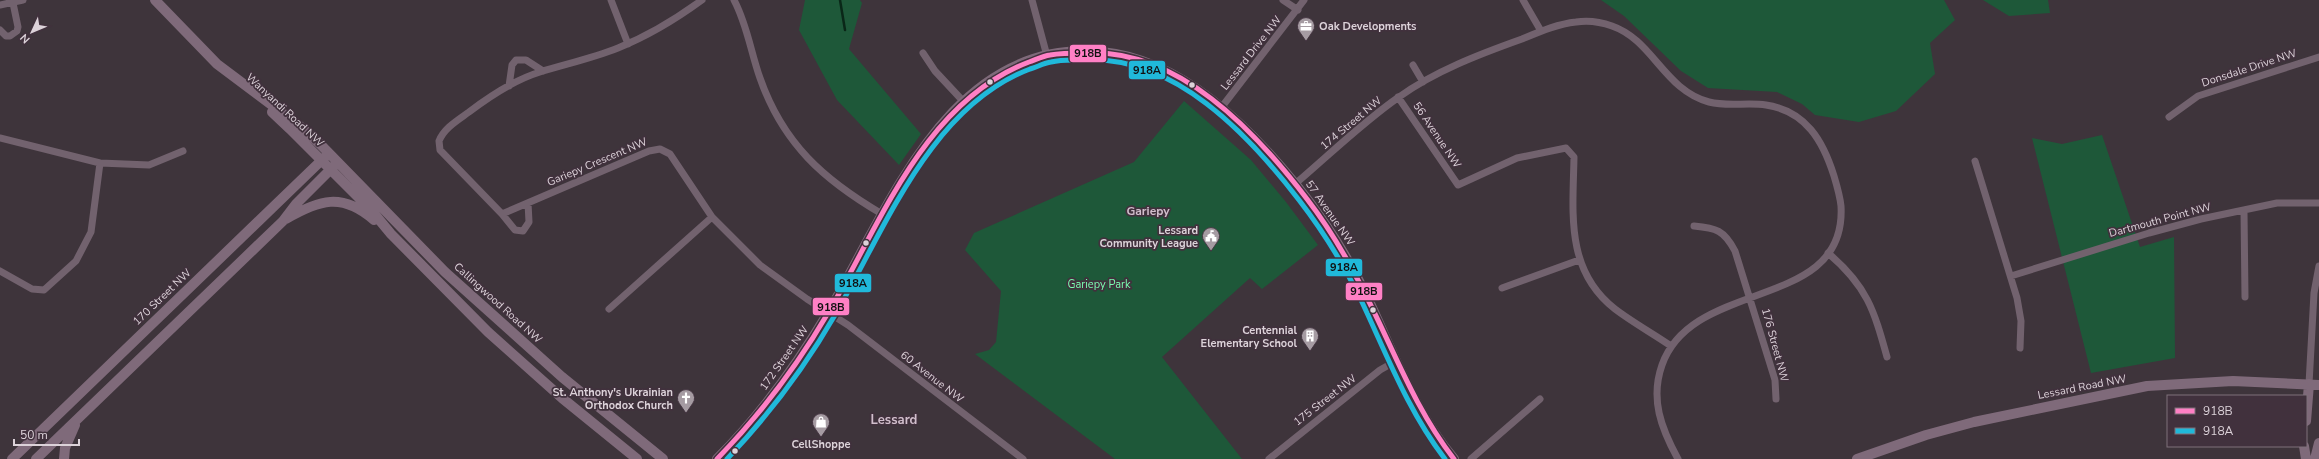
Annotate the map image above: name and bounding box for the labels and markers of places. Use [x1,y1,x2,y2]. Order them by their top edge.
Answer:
office icon: Oak Developments [1296,16,1316,41]
place label: Oak Developments [1319,19,1416,34]
unlabelled marker [985,77,995,87]
unlabelled marker [1187,80,1197,90]
place label: Lessard Community League [1100,223,1198,251]
public building icon: Lessard Community League [1201,226,1221,251]
unlabelled marker [861,238,871,248]
unlabelled marker [1368,305,1378,315]
place label: Centennial Elementary School [1201,323,1297,351]
building icon: Centennial Elementary School [1300,326,1320,351]
place label: St. Anthony's Ukrainian Orthodox Church [552,385,673,413]
church icon: St. Anthony's Ukrainian Orthodox Church [676,388,696,413]
shop icon: CellShoppe [811,412,831,437]
place label: CellShoppe [792,437,850,452]
unlabelled marker [730,446,740,456]

